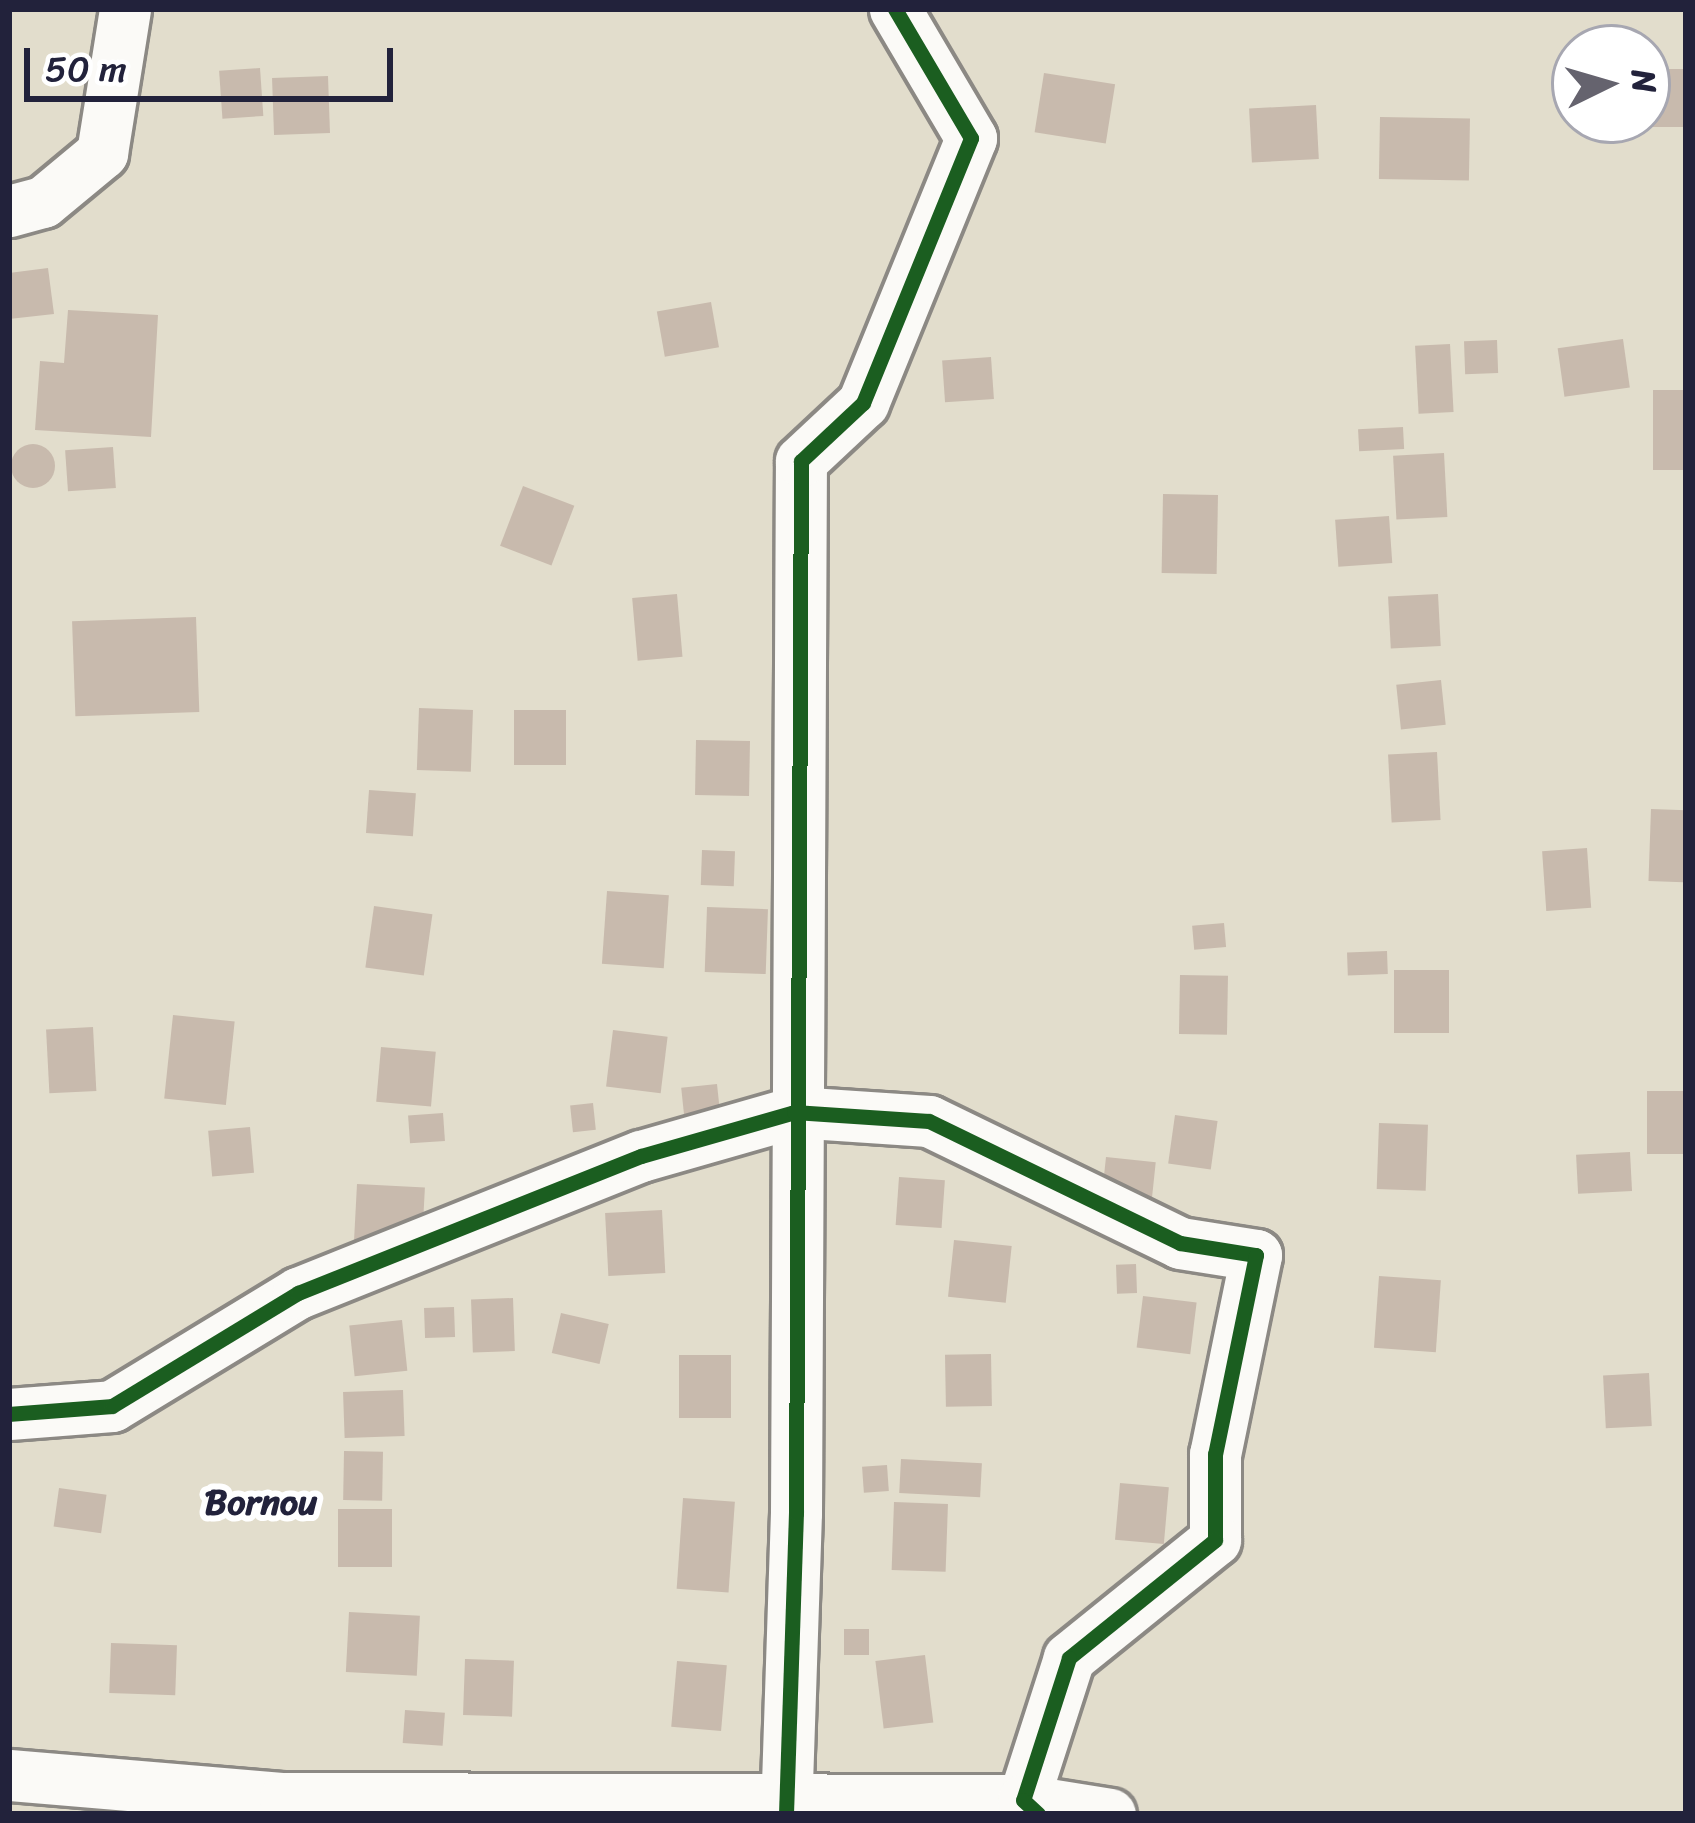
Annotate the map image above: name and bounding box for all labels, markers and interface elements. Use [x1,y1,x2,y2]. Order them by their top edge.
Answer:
scale bar [30,24,399,98]
north arrow [1551,24,1671,144]
text: 50 m [45,37,127,101]
text: N [1614,67,1674,95]
district label: Bornou [205,1481,317,1525]

